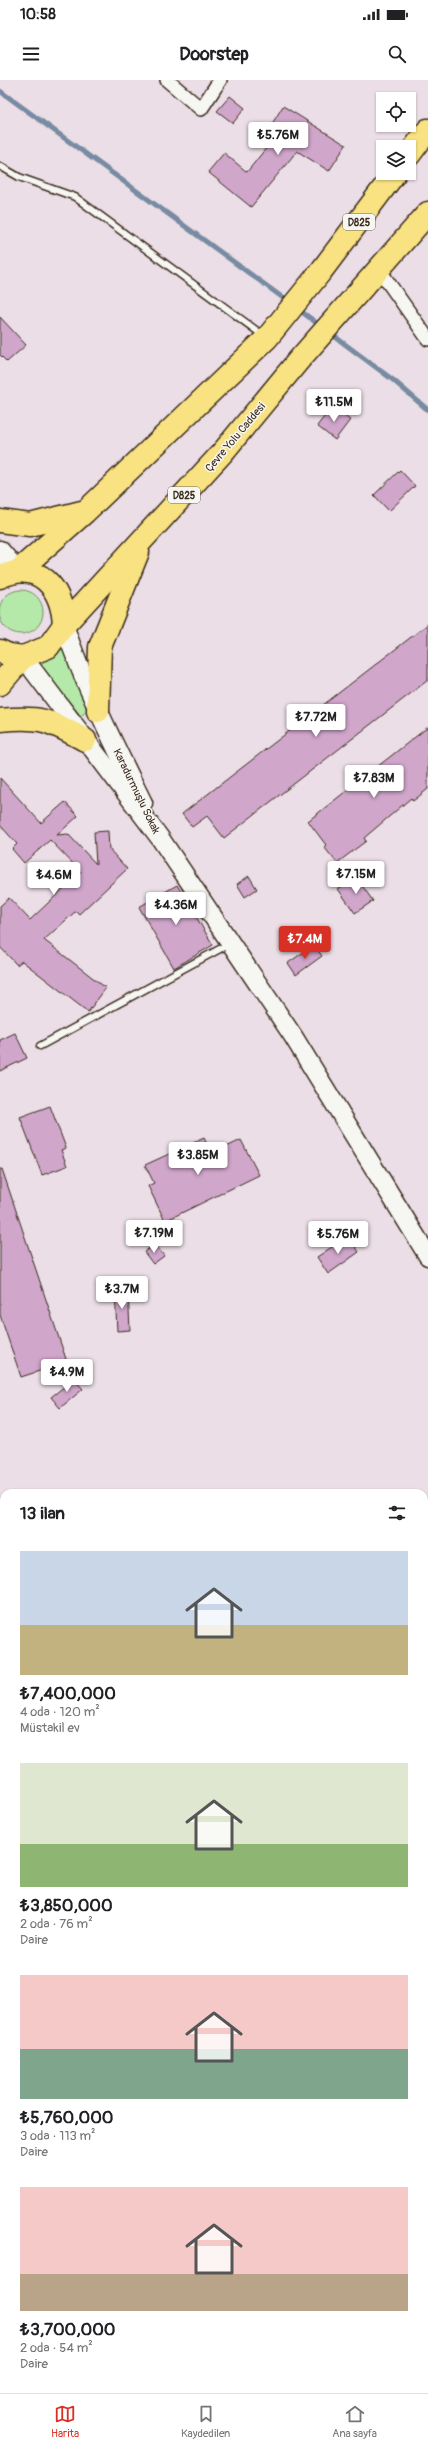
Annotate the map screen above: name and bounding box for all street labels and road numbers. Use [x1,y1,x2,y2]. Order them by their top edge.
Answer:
road number: D825 [343,214,375,230]
street label: Çevre Yolu Caddesi [203,400,268,475]
road number: D825 [168,487,200,503]
street label: Karadurmuşlu Sokak [110,747,163,836]

